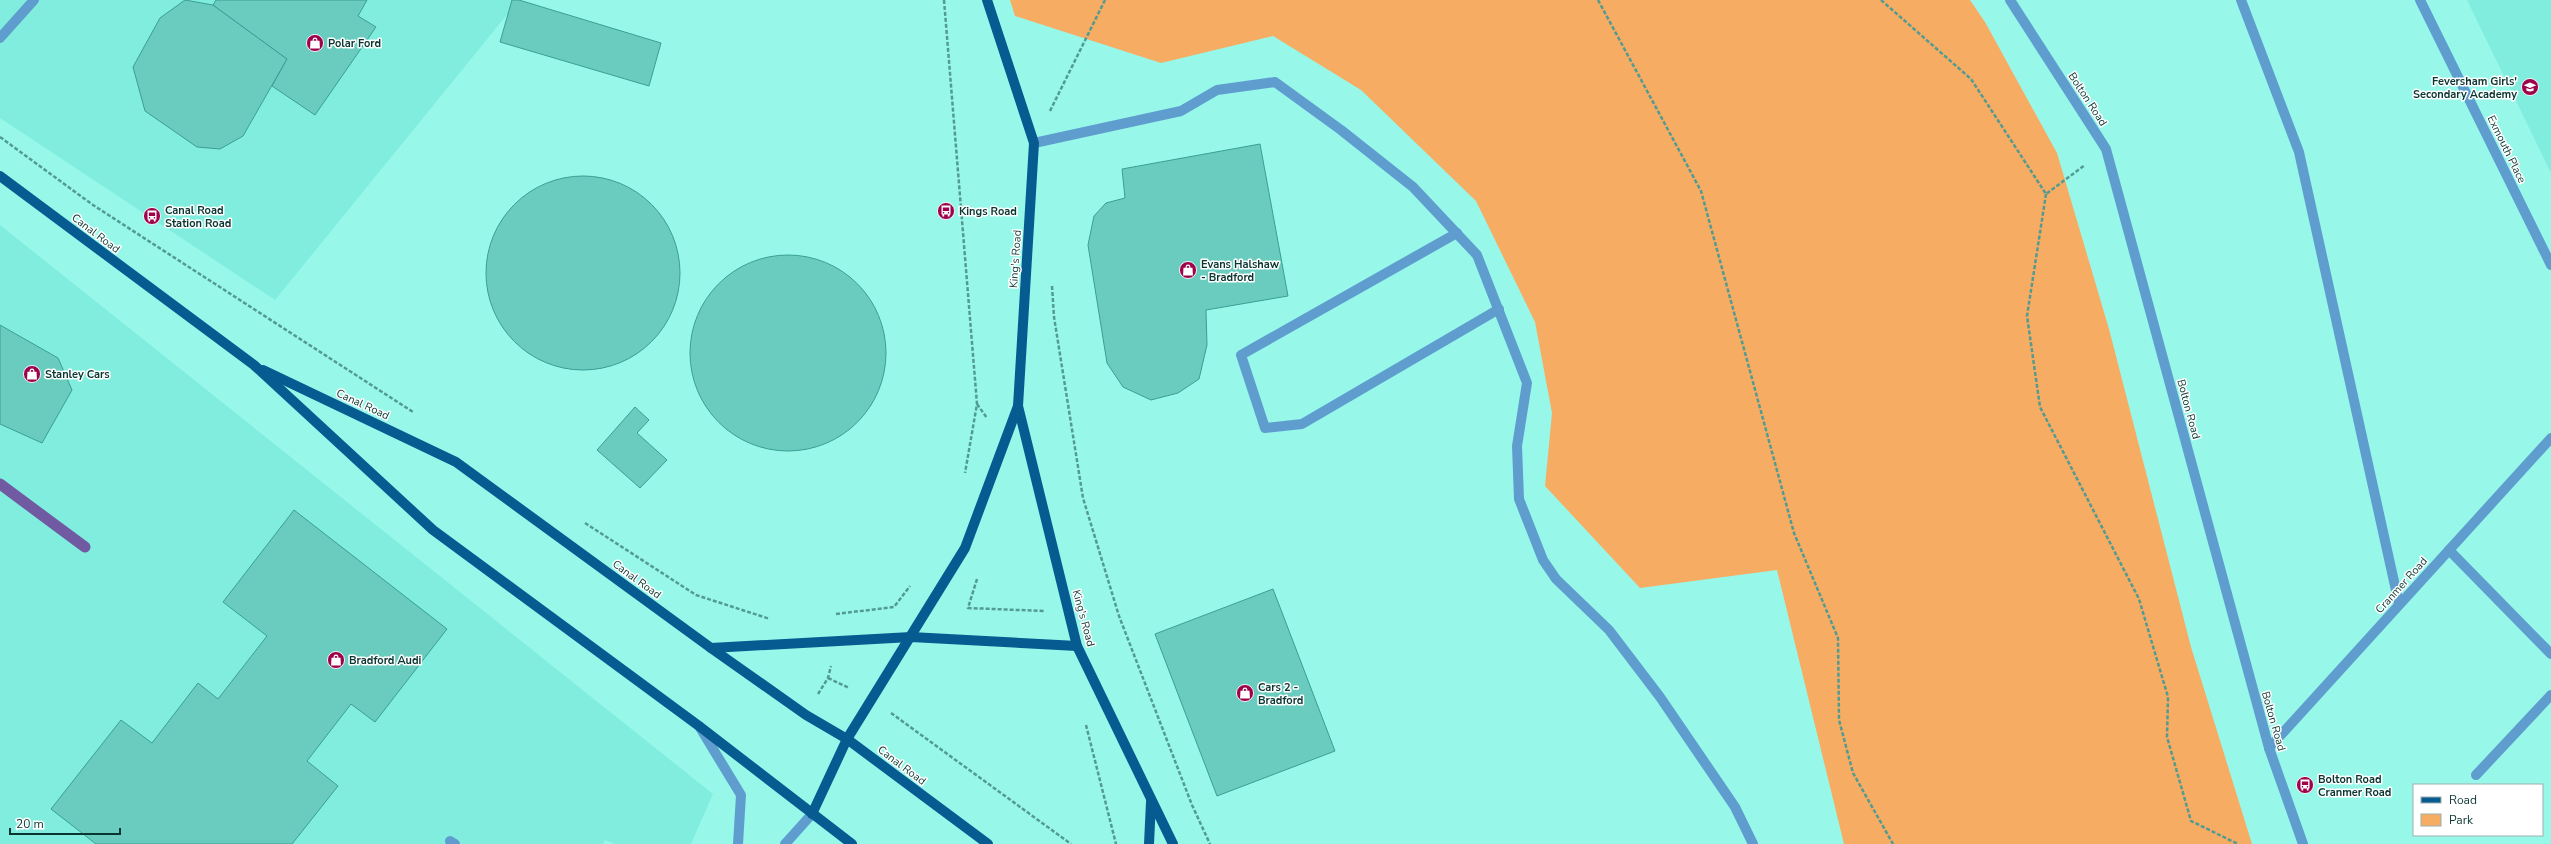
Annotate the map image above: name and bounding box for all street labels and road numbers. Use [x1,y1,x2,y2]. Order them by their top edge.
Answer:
street label: Bolton Road [2065,69,2111,129]
street label: Exmouth Place [2484,113,2530,186]
street label: Canal Road [68,210,123,256]
street label: King's Road [1006,229,1025,289]
street label: Bolton Road [2173,378,2204,441]
street label: Canal Road [334,386,392,423]
street label: Cranmer Road [2372,554,2431,617]
street label: Canal Road [609,557,664,602]
street label: King's Road [1069,588,1098,648]
street label: Bolton Road [2258,690,2289,753]
street label: Canal Road [874,742,929,788]

